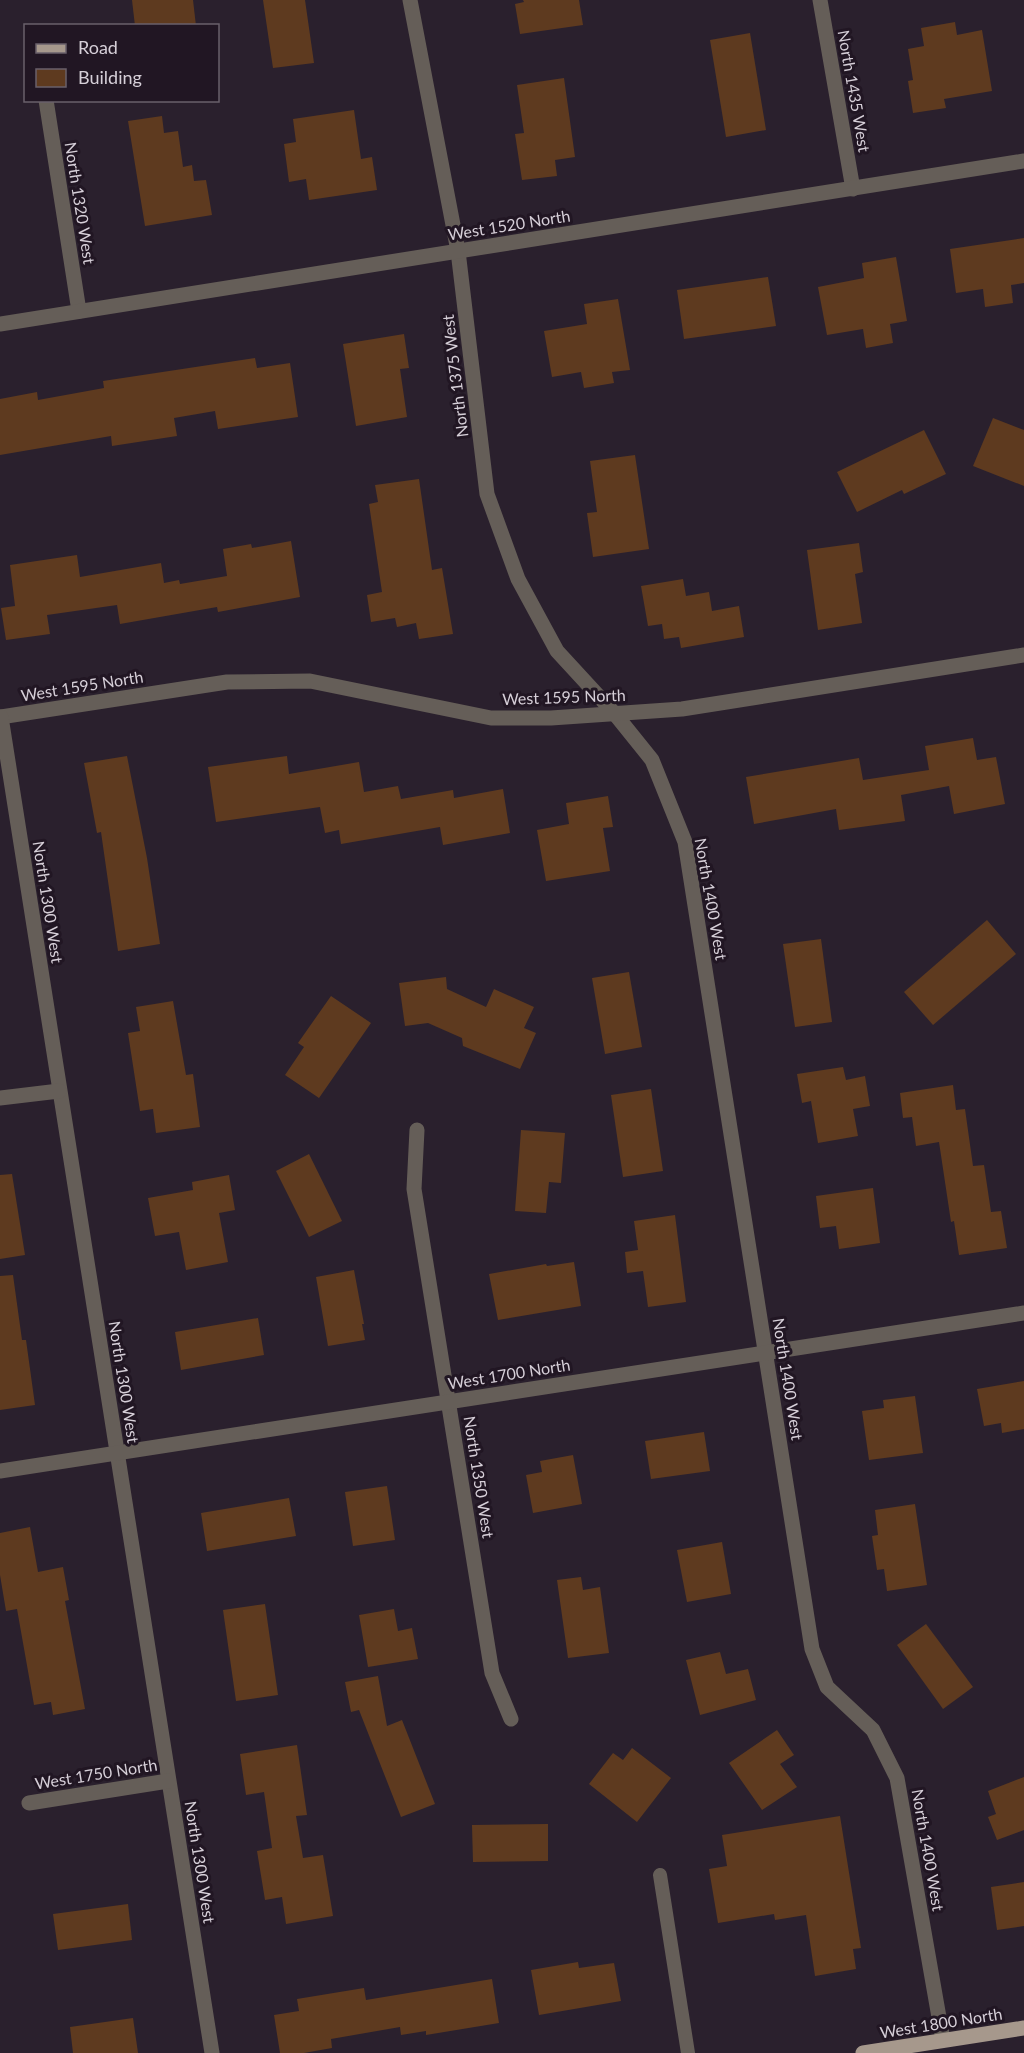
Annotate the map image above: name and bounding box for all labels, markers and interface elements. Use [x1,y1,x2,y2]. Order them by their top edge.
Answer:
legend [24,24,219,102]
street label: North 1435 West [834,28,875,154]
text: Road [78,36,118,58]
text: Building [78,66,142,88]
street label: North 1320 West [61,140,100,266]
street label: West 1520 North [446,205,571,244]
street label: North 1375 West [438,313,471,438]
street label: West 1595 North [19,666,144,705]
street label: West 1595 North [502,685,626,708]
street label: North 1400 West [691,836,732,962]
street label: North 1300 West [29,839,68,965]
street label: North 1400 West [769,1316,808,1442]
street label: North 1300 West [105,1319,144,1445]
street label: West 1700 North [446,1354,571,1393]
street label: North 1350 West [460,1414,499,1540]
street label: West 1750 North [33,1754,158,1793]
street label: North 1400 West [908,1787,949,1913]
street label: North 1300 West [181,1799,220,1925]
street label: West 1800 North [878,2003,1003,2042]

